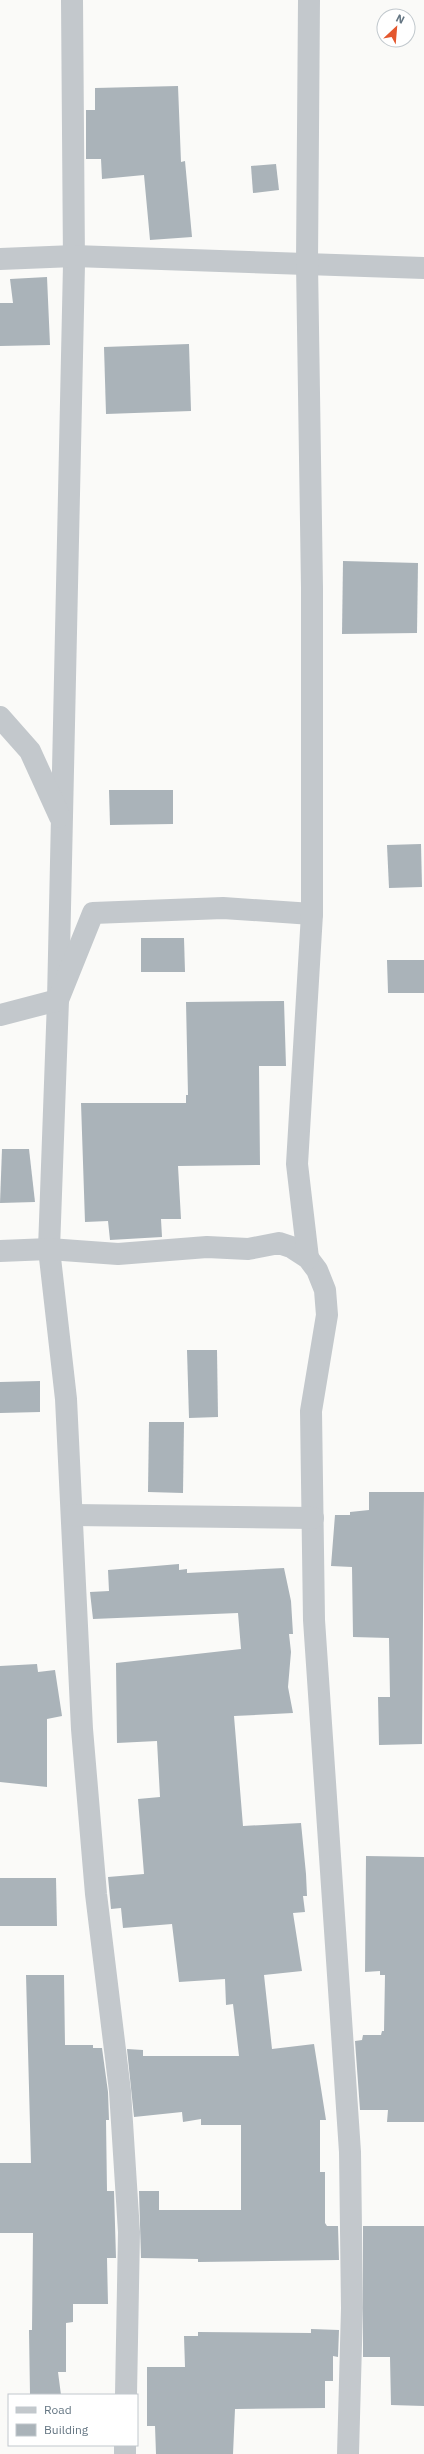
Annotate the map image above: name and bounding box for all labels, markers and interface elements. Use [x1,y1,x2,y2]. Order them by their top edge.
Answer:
north arrow [376,8,416,48]
text: N [394,11,407,27]
legend [8,2394,138,2446]
text: Road [44,2402,72,2417]
text: Building [44,2422,89,2437]

